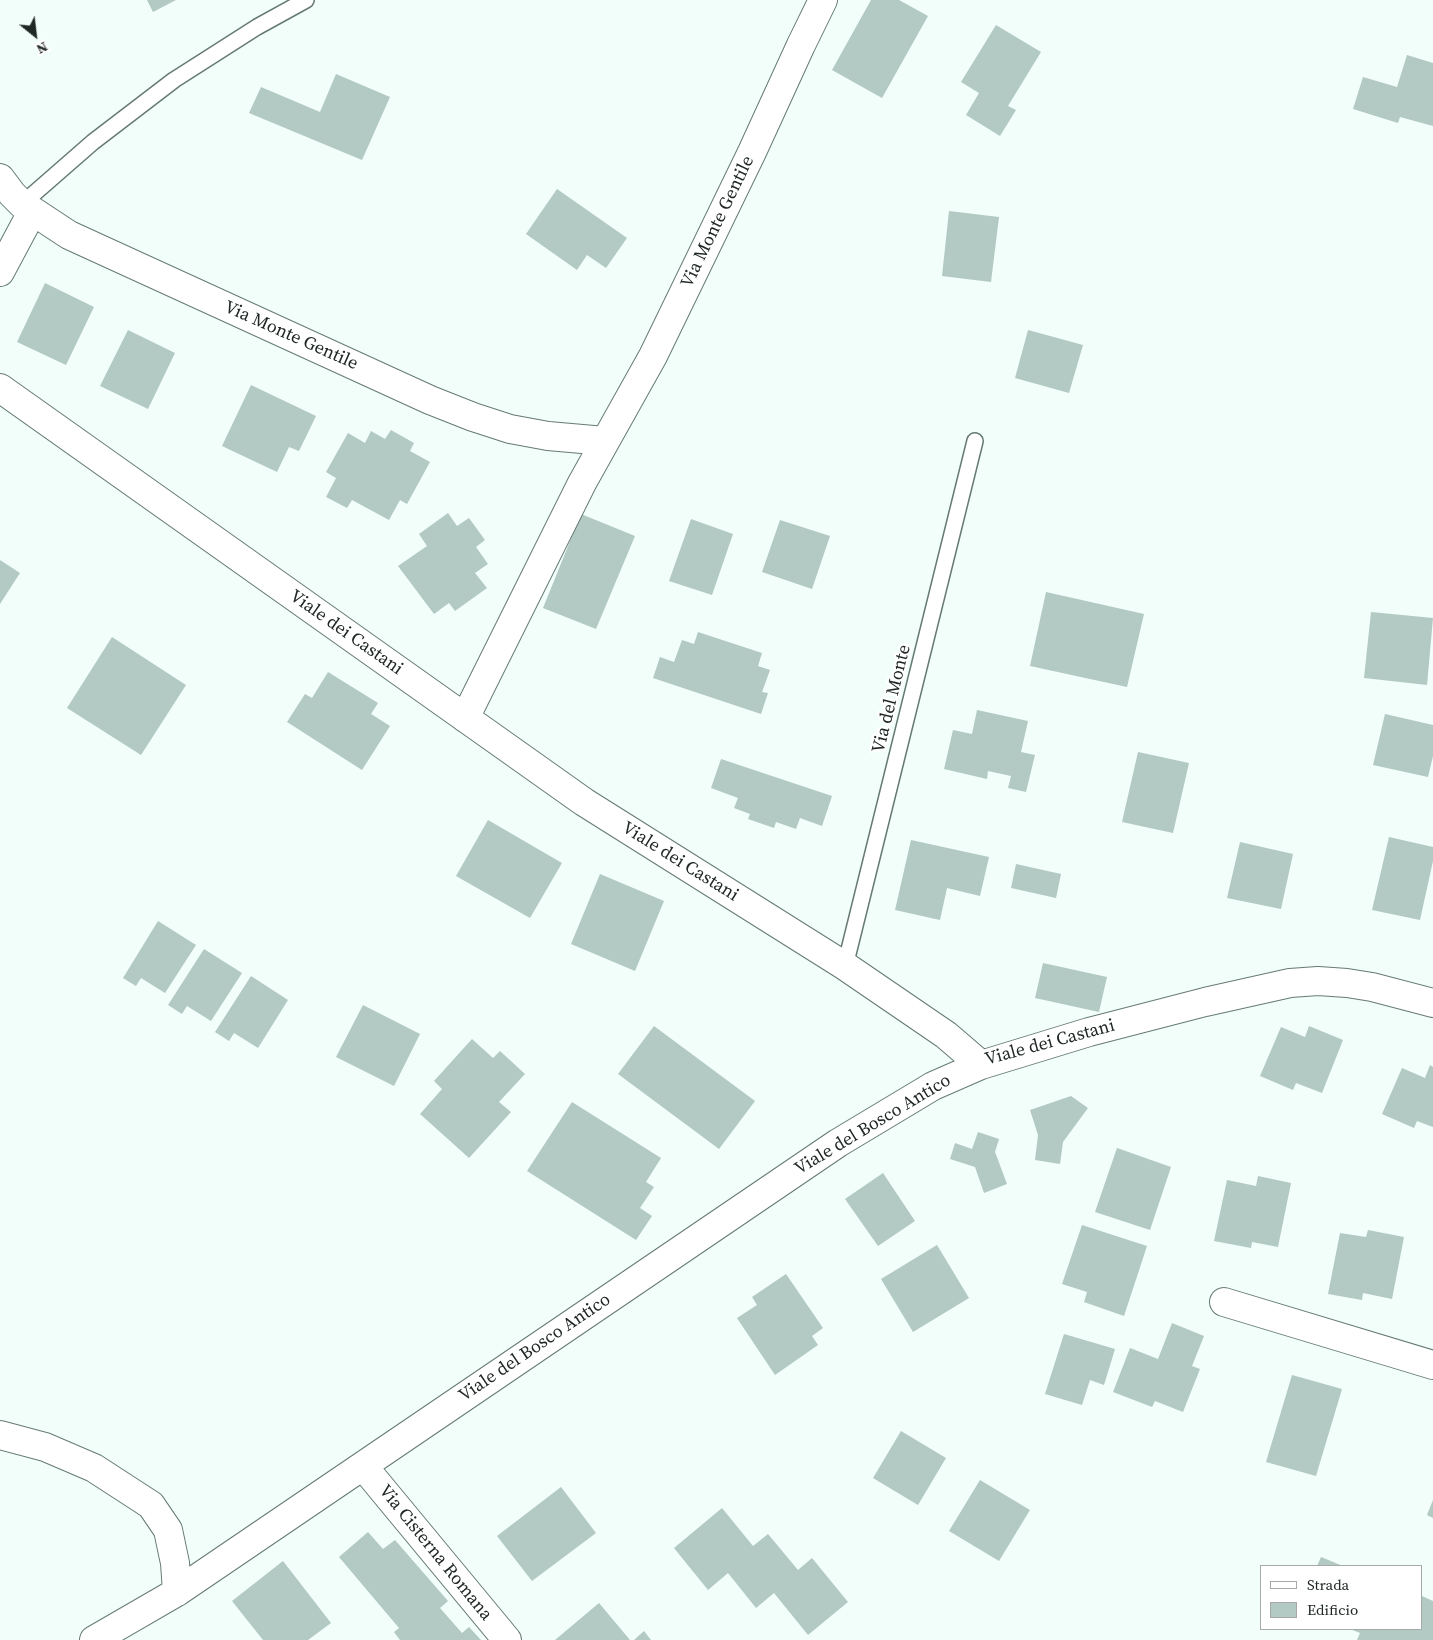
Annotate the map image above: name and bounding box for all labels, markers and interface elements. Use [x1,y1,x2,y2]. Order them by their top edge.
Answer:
north arrow [10,10,60,60]
text: N [33,37,52,59]
street label: Via Monte Gentile [677,152,759,292]
street label: Via Monte Gentile [221,297,361,375]
street label: Viale dei Castani [285,586,407,680]
street label: Via del Monte [868,643,916,755]
street label: Viale dei Castani [618,818,742,906]
street label: Viale dei Castani [983,1015,1117,1071]
street label: Viale del Bosco Antico [791,1070,955,1180]
street label: Viale del Bosco Antico [455,1289,615,1407]
street label: Via Cisterna Romana [374,1481,496,1625]
legend [1260,1565,1423,1630]
text: Strada [1307,1574,1349,1595]
text: Edificio [1307,1599,1358,1620]

